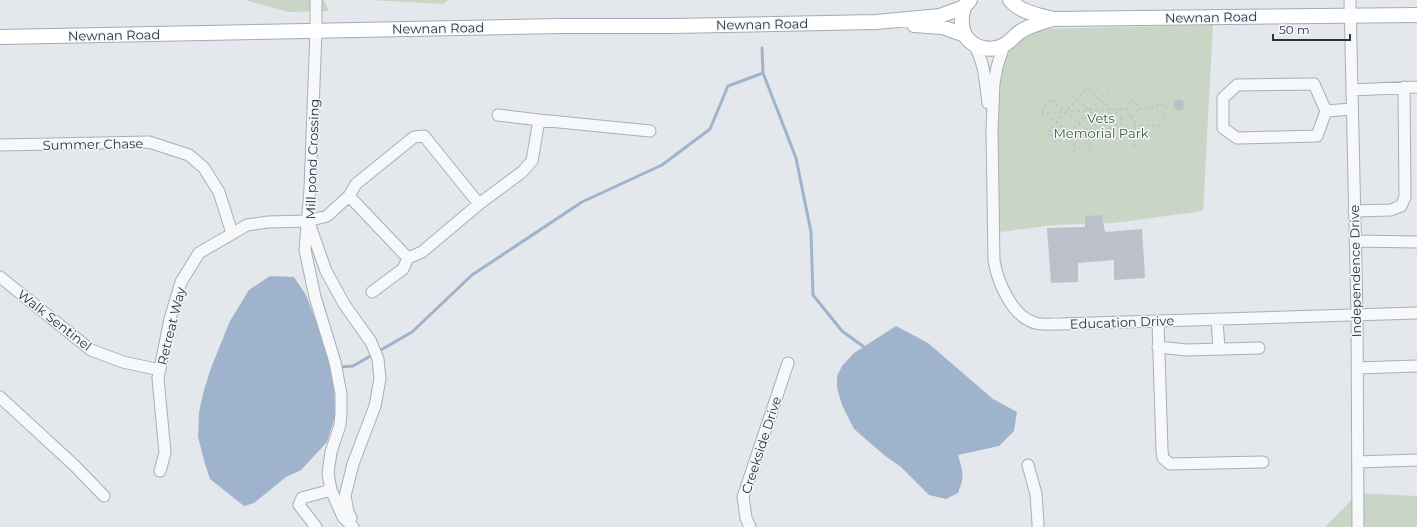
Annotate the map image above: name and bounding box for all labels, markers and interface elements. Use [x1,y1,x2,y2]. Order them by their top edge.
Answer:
street label: Newnan Road [1165,8,1257,26]
street label: Newnan Road [716,15,808,33]
scale bar [1273,16,1350,42]
street label: Newnan Road [392,19,484,37]
text: 50 m [1279,22,1310,37]
street label: Newnan Road [68,26,160,44]
street label: Mill pond Crossing [302,98,322,220]
park label: Vets Memorial Park [1053,110,1149,141]
street label: Summer Chase [43,135,144,153]
street label: Independence Drive [1346,204,1364,338]
street label: Retreat Way [154,284,189,367]
street label: Walk Sentinel [15,286,95,354]
street label: Education Drive [1070,312,1175,332]
street label: Creekside Drive [738,394,784,496]

